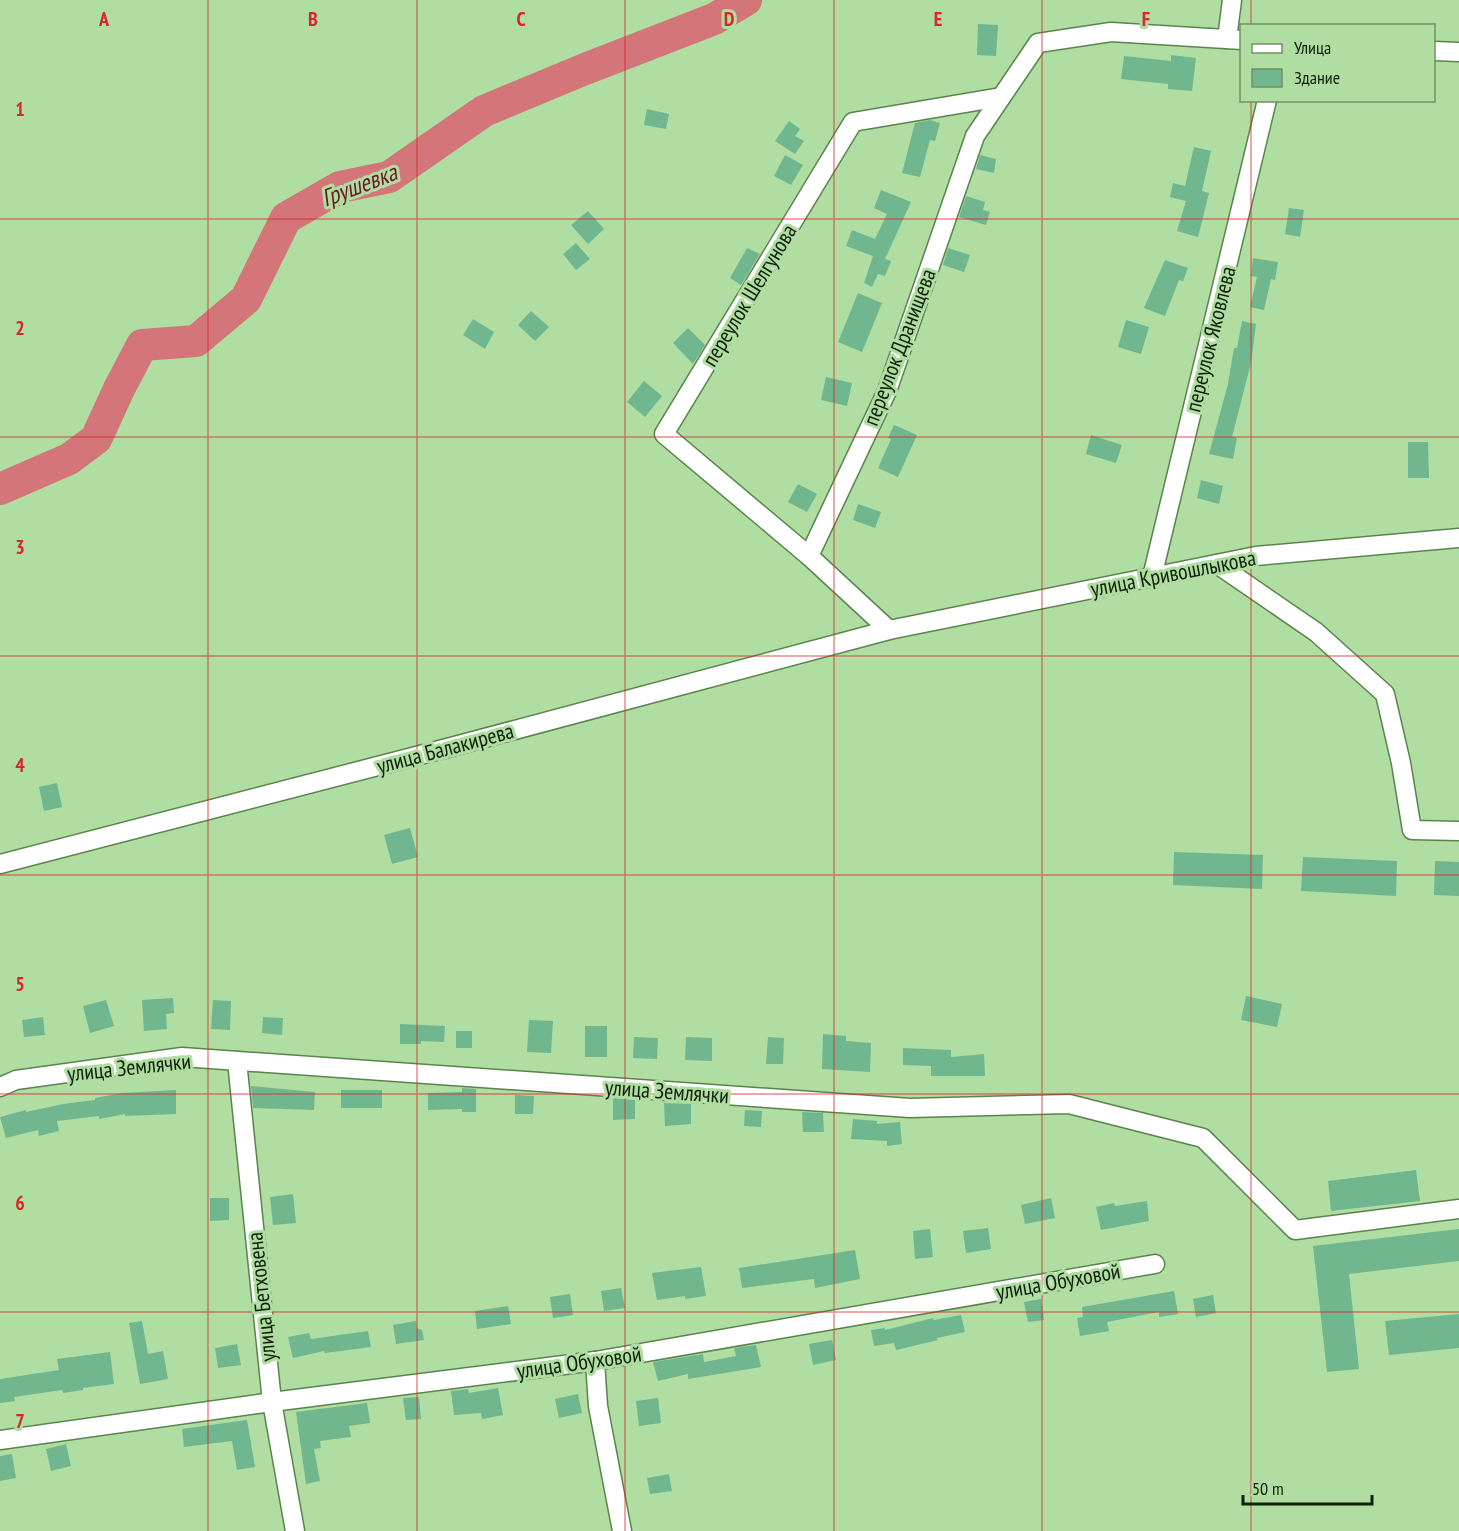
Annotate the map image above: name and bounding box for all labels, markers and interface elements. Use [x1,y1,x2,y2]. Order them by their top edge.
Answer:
text: A [98,6,110,32]
text: B [308,6,318,32]
text: C [516,6,526,32]
text: D [724,6,735,32]
text: E [934,6,942,32]
text: F [1142,6,1150,32]
legend [1240,24,1435,102]
text: Улица [1294,36,1331,59]
text: Здание [1294,66,1340,89]
text: 1 [15,96,25,122]
water label: Грушевка [317,156,402,214]
street label: переулок Шелгунова [696,219,802,371]
street label: переулок Яковлева [1178,263,1242,415]
street label: переулок Дранищева [856,265,942,429]
text: 2 [15,315,25,341]
text: 3 [15,534,25,560]
street label: улица Кривошлыкова [1088,543,1258,603]
street label: улица Балакирева [373,716,517,780]
text: 4 [15,752,25,778]
text: 5 [15,971,25,997]
street label: улица Землячки [66,1047,192,1087]
street label: улица Землячки [604,1073,730,1109]
text: 6 [15,1190,25,1216]
street label: улица Бетховена [240,1231,282,1363]
street label: улица Обуховой [994,1256,1122,1306]
street label: улица Обуховой [515,1339,643,1385]
text: 7 [15,1408,25,1434]
scale bar [1243,1468,1372,1506]
text: 50 m [1252,1477,1284,1500]

